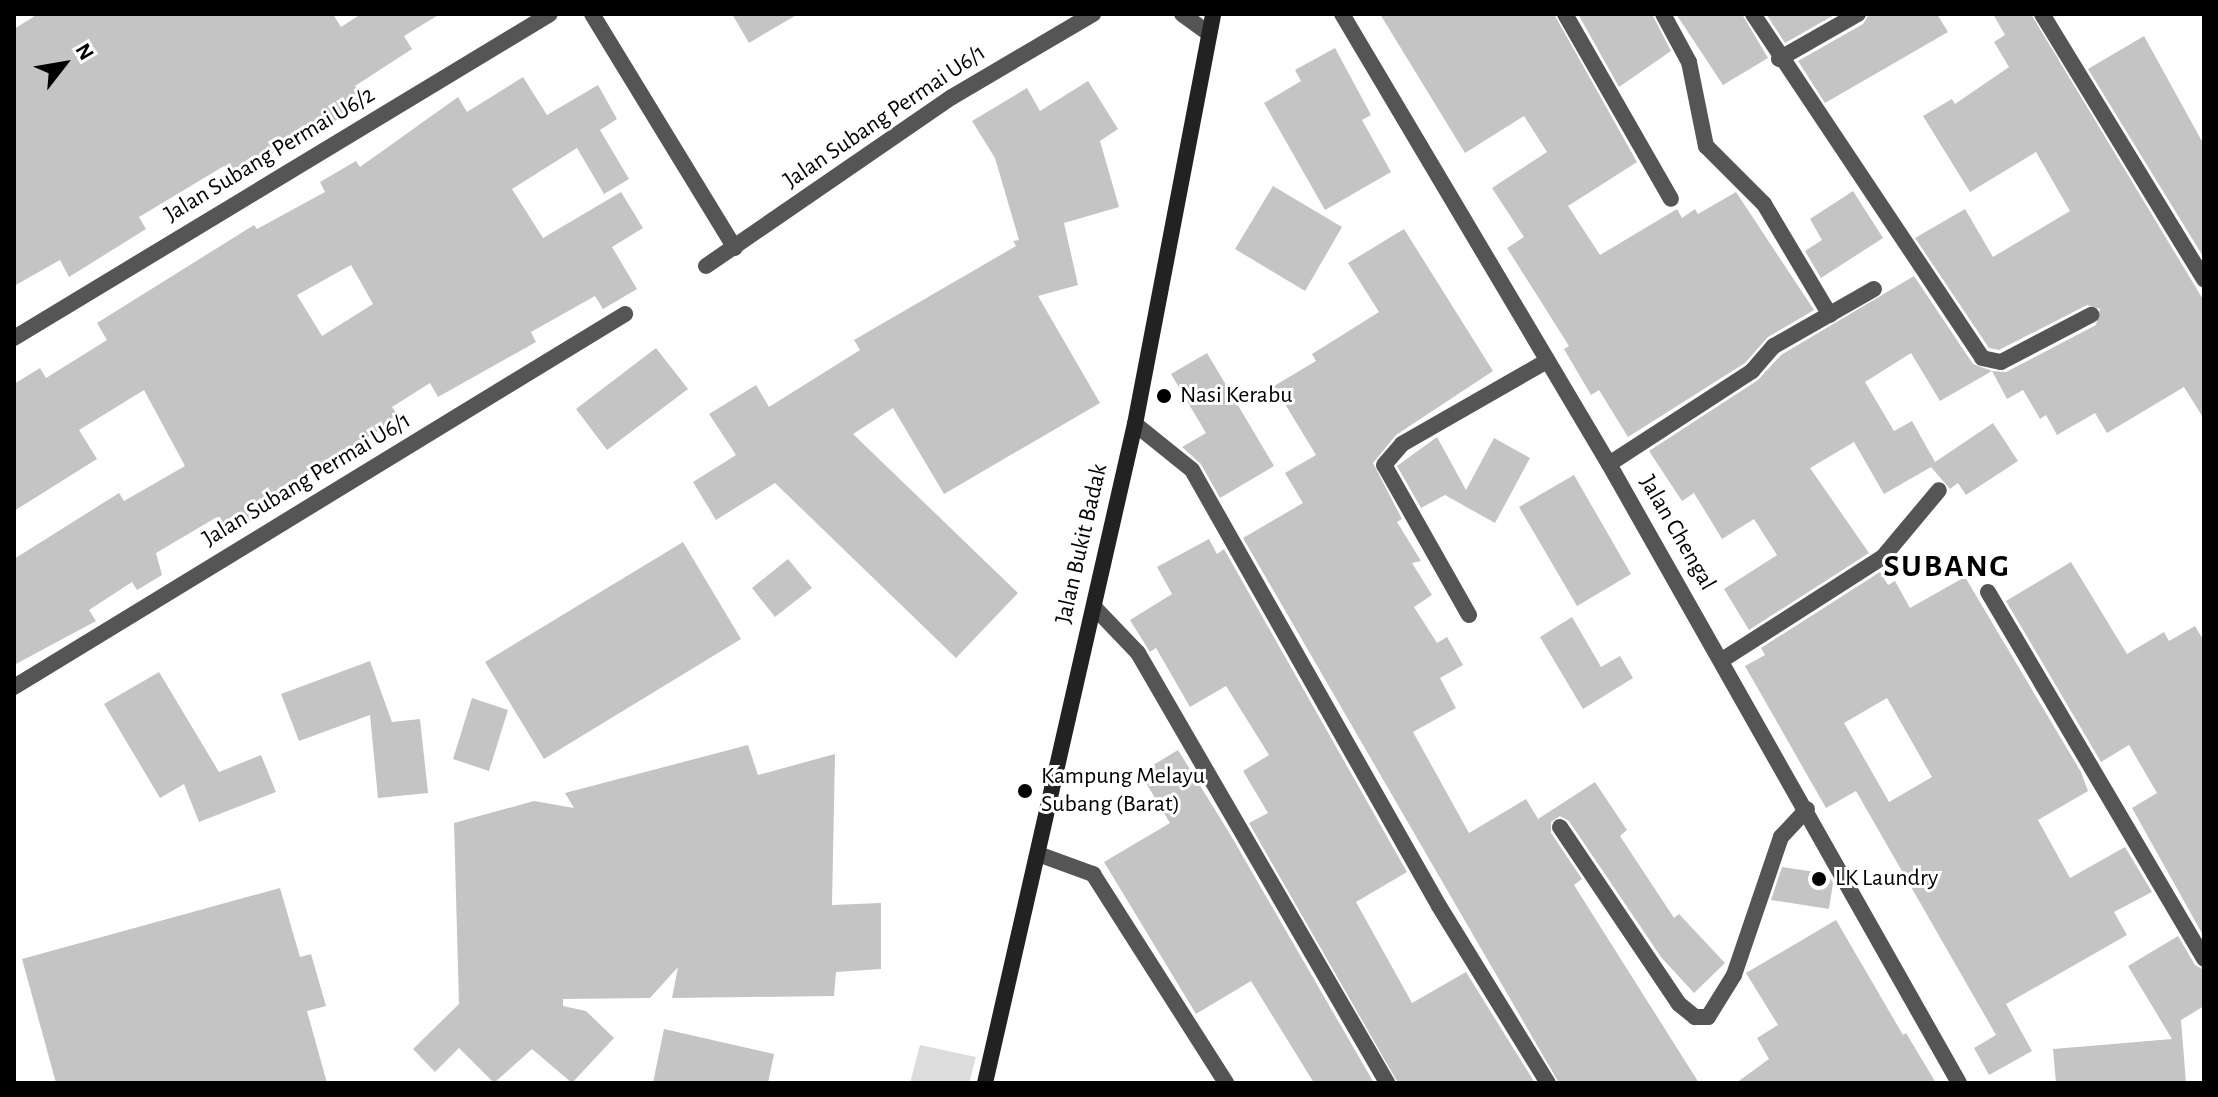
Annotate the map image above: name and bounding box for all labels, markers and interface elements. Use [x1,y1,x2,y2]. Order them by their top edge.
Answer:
north arrow [24,24,104,104]
text: N [71,39,98,64]
street label: Jalan Subang Permai U6/1 [778,39,992,195]
street label: Jalan Subang Permai U6/2 [160,81,380,229]
place label: Nasi Kerabu [1180,382,1292,410]
marker: Nasi Kerabu [1155,387,1173,405]
street label: Jalan Subang Permai U6/1 [198,406,416,554]
street label: Jalan Bukit Badak [1050,461,1114,627]
street label: Jalan Chengal [1633,470,1721,596]
district label: SUBANG [1883,547,2011,585]
place label: Kampung Melayu Subang (Barat) [1041,763,1205,819]
marker: Kampung Melayu Subang (Barat) [1016,782,1034,800]
place label: LK Laundry [1835,865,1938,893]
marker: LK Laundry [1810,870,1828,888]

